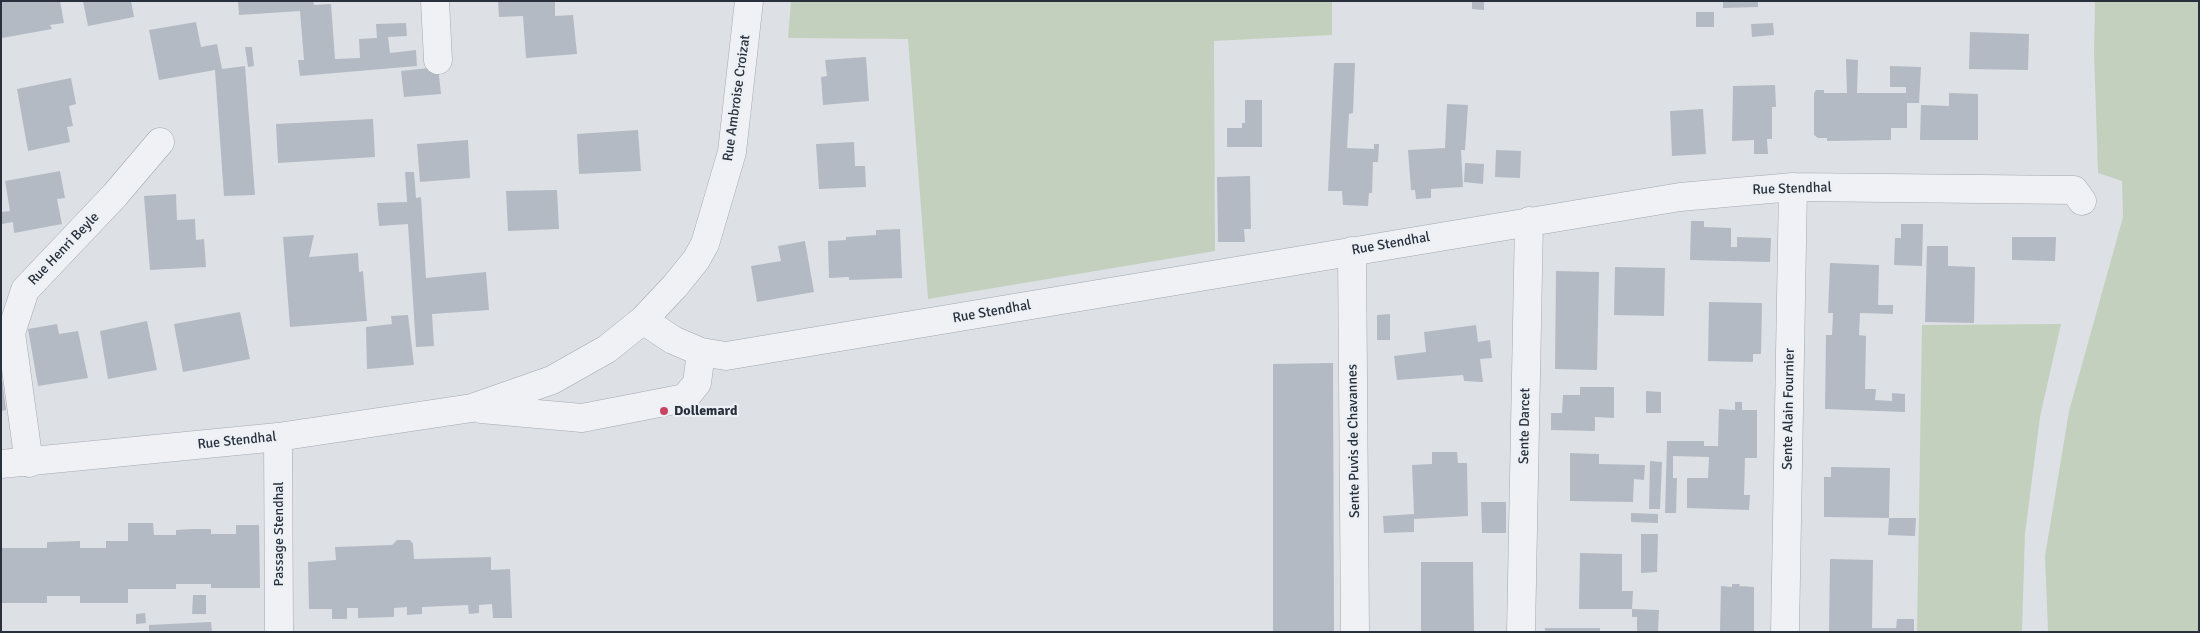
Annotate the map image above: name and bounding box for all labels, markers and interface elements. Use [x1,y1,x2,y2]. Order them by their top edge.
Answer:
street label: Rue Ambroise Croizat [720,34,754,162]
street label: Rue Stendhal [1752,179,1832,199]
street label: Rue Henri Beyle [25,209,103,289]
street label: Rue Stendhal [1351,229,1431,259]
street label: Rue Stendhal [952,297,1032,327]
street label: Sente Alain Fournier [1780,348,1798,470]
street label: Sente Puvis de Chavannes [1344,364,1364,518]
street label: Sente Darcet [1516,388,1534,464]
place label: Dollemard [674,403,738,419]
marker: Dollemard [658,405,670,417]
street label: Rue Stendhal [197,429,277,453]
street label: Passage Stendhal [271,482,287,586]

